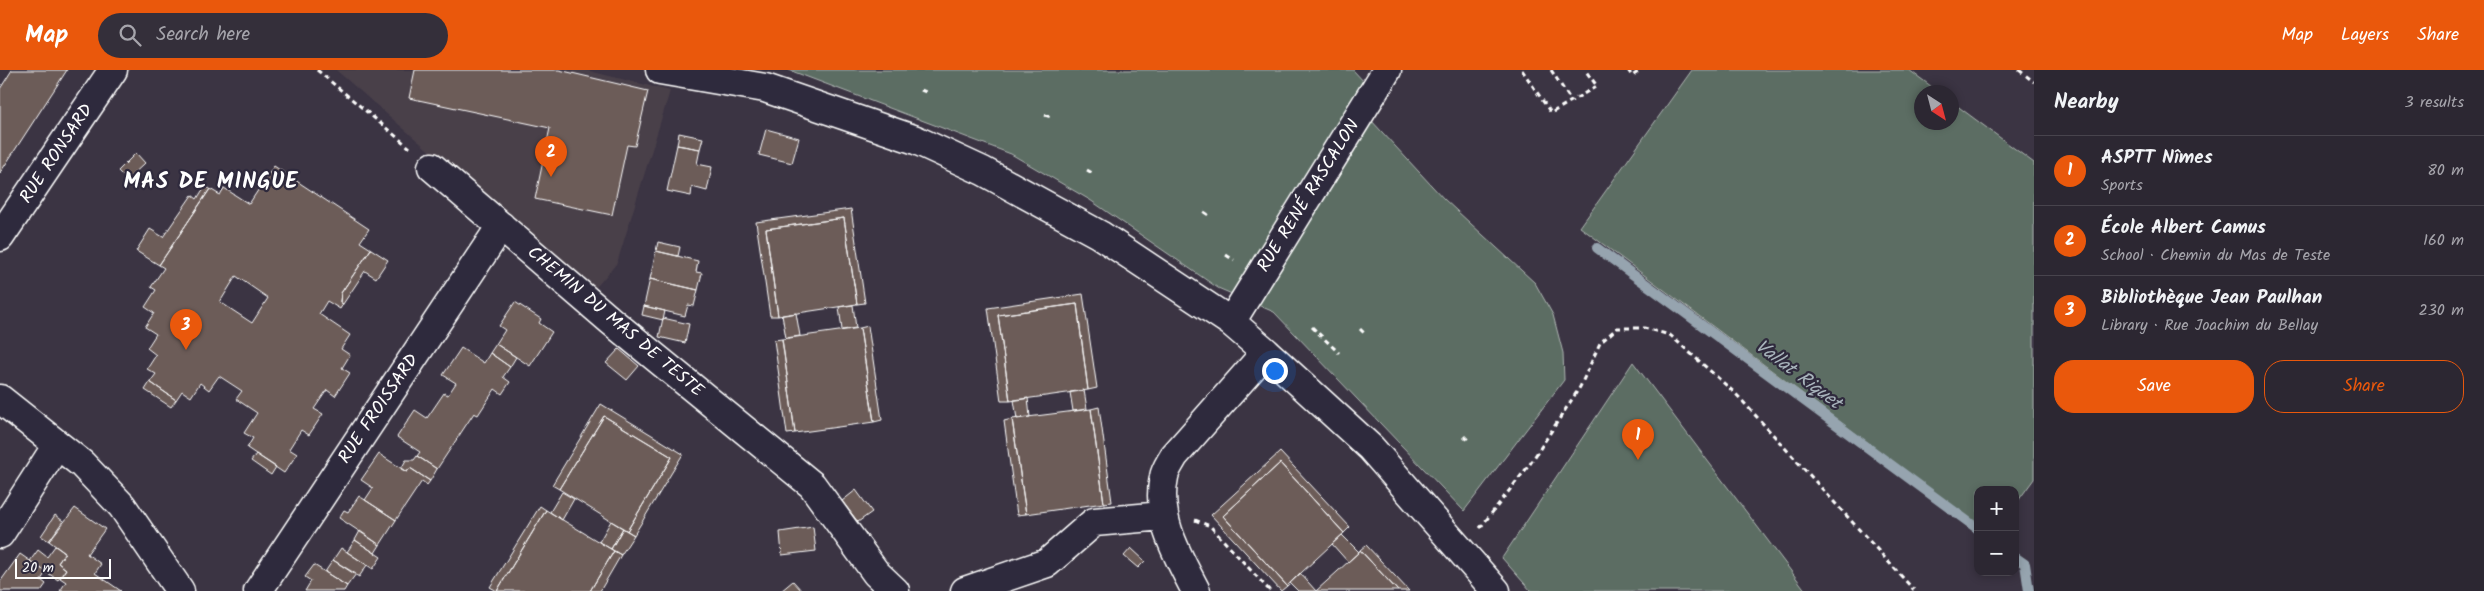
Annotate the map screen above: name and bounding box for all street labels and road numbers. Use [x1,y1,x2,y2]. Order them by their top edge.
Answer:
street label: RUE RONSARD [13,98,101,210]
street label: RUE RENÉ RASCALON [1250,114,1368,278]
street label: CHEMIN DU MAS DE TESTE [520,239,710,405]
street label: RUE FROISSARD [331,348,427,470]

